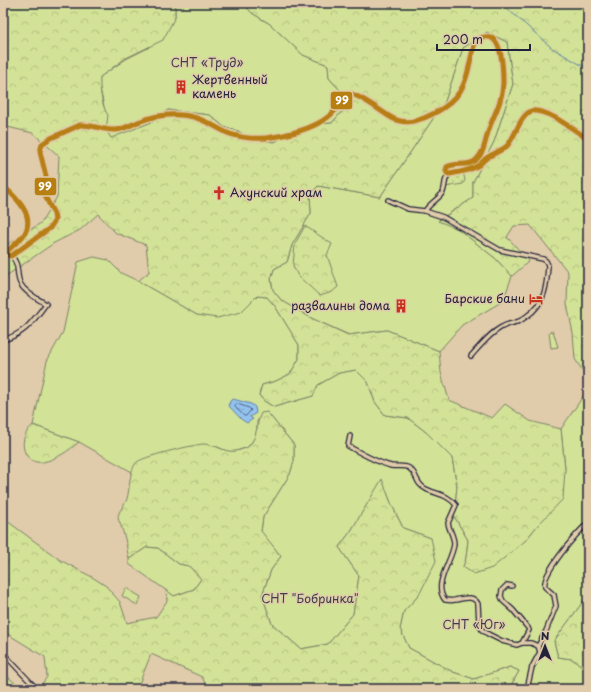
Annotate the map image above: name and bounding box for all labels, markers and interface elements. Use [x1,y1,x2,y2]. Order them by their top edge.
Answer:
scale bar [437,26,530,52]
text: 200 m [443,30,483,48]
park label: СНТ «Труд» [171,53,243,71]
place label: Жертвенный камень [192,70,268,102]
building icon: Жертвенный камень [173,79,189,95]
line badge: 99 [330,91,353,110]
text: 99 [335,91,349,108]
line badge: 99 [34,177,57,196]
text: 99 [38,177,52,194]
place label: Ахунский храм [230,183,323,201]
church icon: Ахунский храм [211,185,227,201]
place label: Барские бани [445,289,525,307]
hotel icon: Барские бани [528,291,544,307]
place label: развалины дома [291,296,391,314]
building icon: развалины дома [393,298,409,314]
park label: СНТ "Бобринка" [261,589,359,607]
park label: СНТ «Юг» [443,615,506,633]
north arrow [525,626,565,666]
text: N [541,627,550,644]

